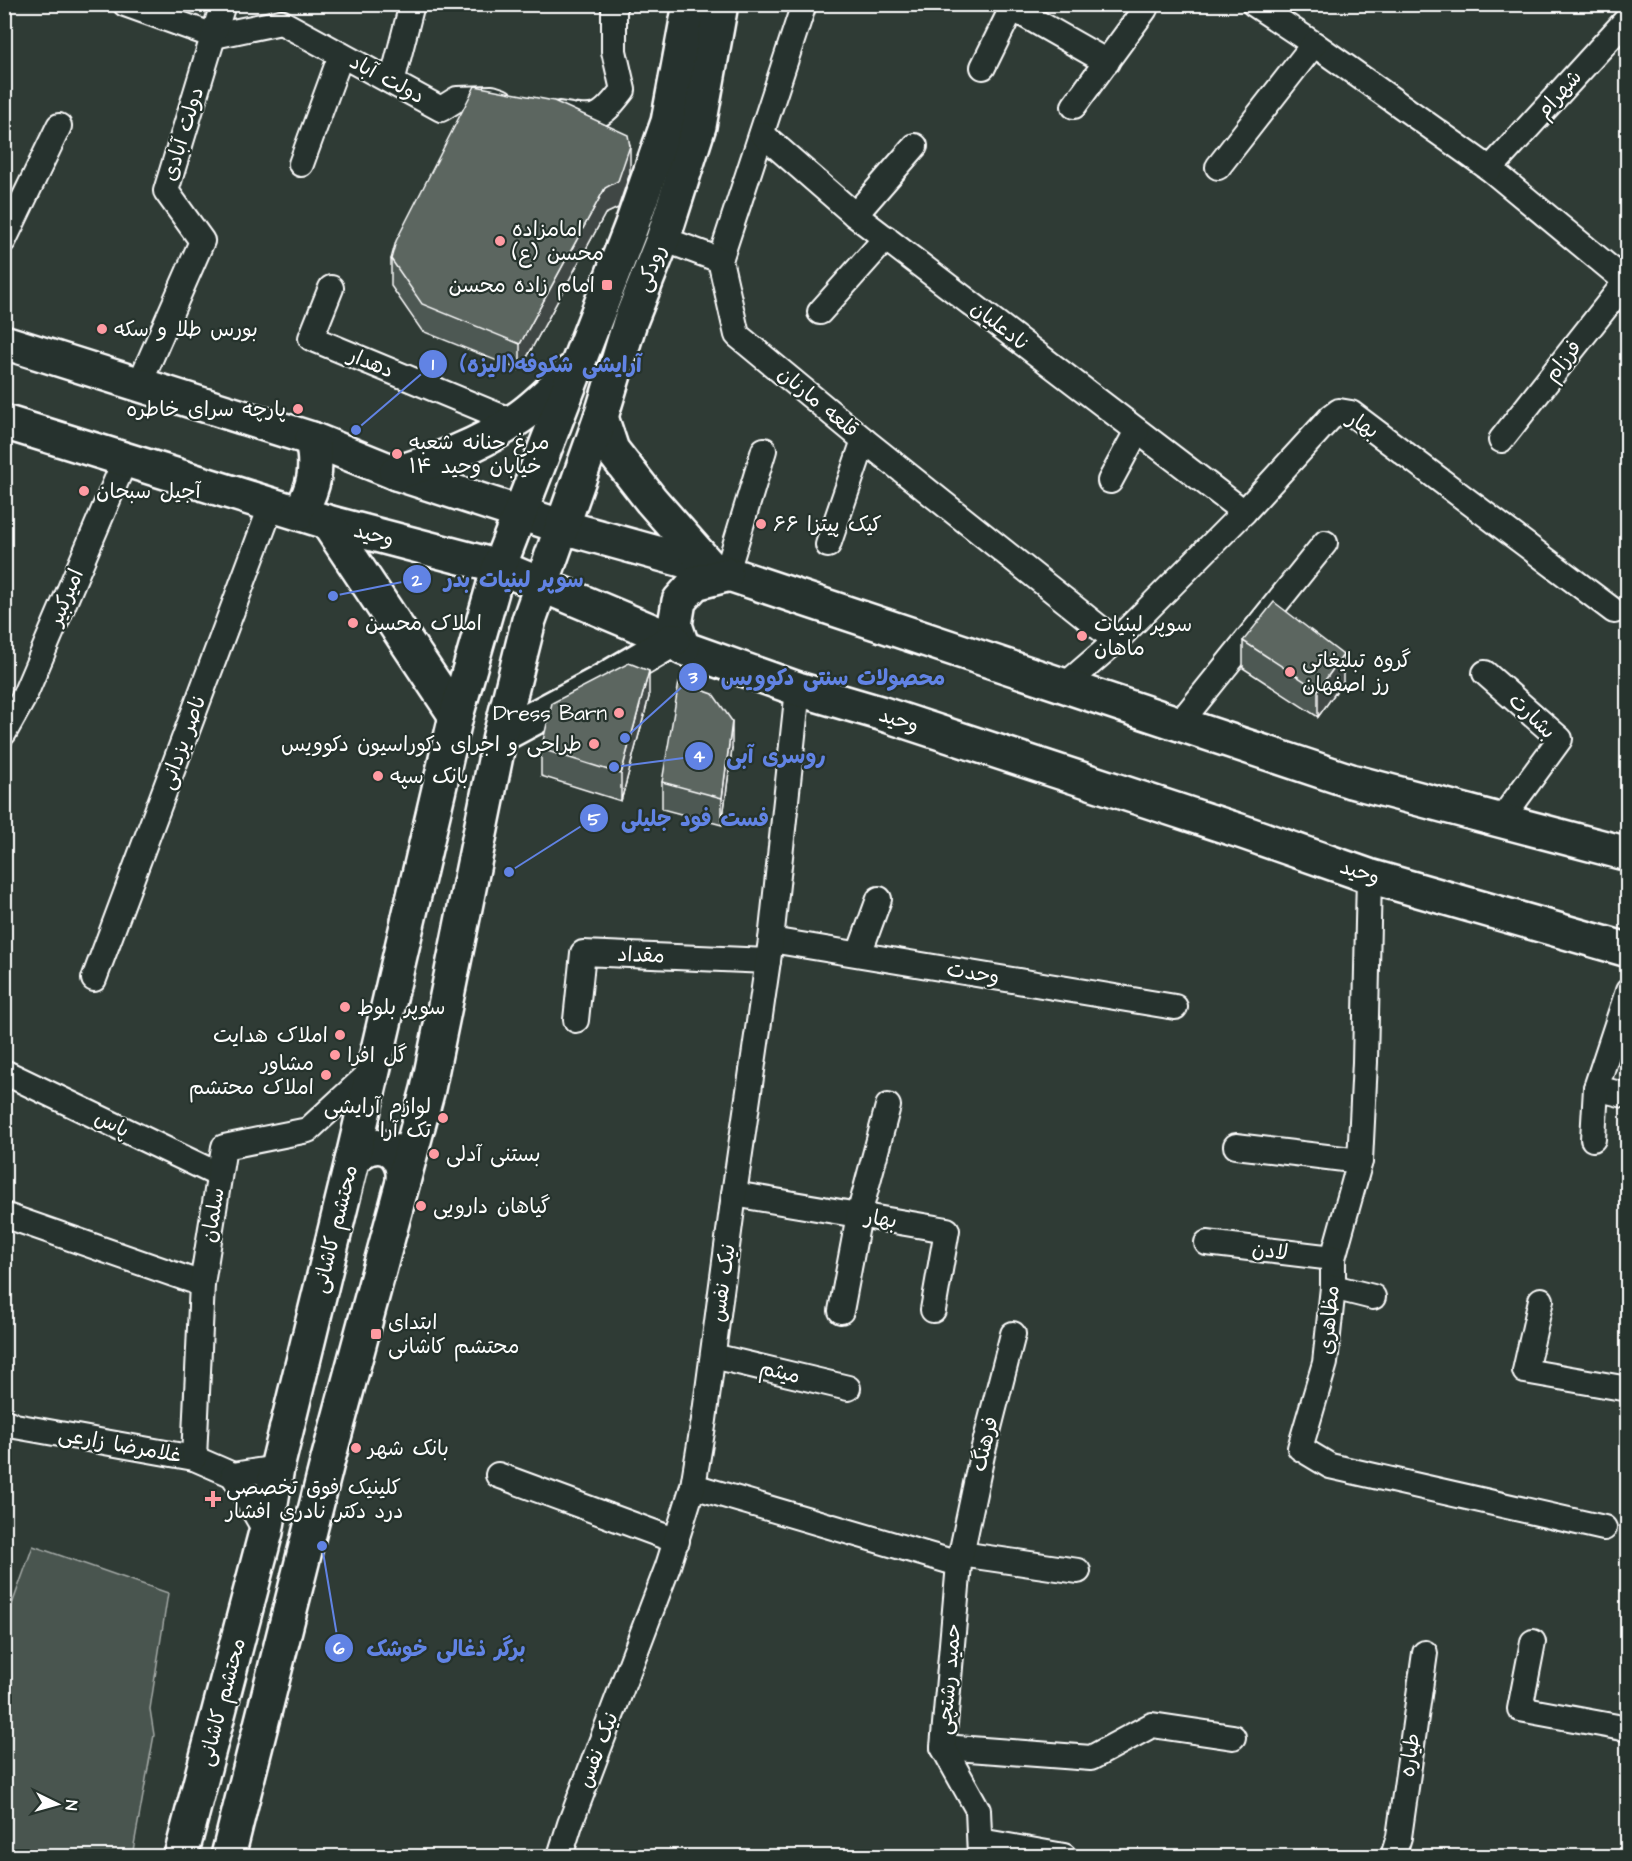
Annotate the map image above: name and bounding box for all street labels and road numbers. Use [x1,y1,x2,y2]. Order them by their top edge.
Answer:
street label: دولت آباد [344,47,430,111]
street label: شهرام [1529,63,1589,125]
street label: دولت آبادی [155,83,211,185]
street label: رودکی [628,240,674,296]
street label: نادعلیان [964,294,1036,358]
street label: فرزام [1537,334,1589,389]
street label: دهدار [342,340,398,385]
street label: قلعه مارنان [771,360,865,444]
street label: بهار [1340,403,1384,446]
street label: وحید [351,516,397,554]
street label: امیرکبیر [40,564,91,632]
street label: بشارت [1502,686,1562,746]
street label: ناصر یزدانی [152,691,214,793]
street label: وحید [875,700,923,740]
street label: وحید [1336,852,1384,892]
street label: مقداد [617,940,665,970]
street label: وحدت [944,955,1002,991]
street label: پاس [90,1103,134,1145]
street label: محتشم کاشانی [305,1162,366,1296]
street label: سلمان [194,1185,232,1245]
street label: بهار [861,1202,899,1236]
street label: لادن [1250,1234,1290,1268]
street label: نیک نفس [703,1242,743,1324]
street label: مظاهری [1312,1284,1346,1356]
street label: میثم [757,1353,803,1392]
street label: فرهنگ [964,1413,1006,1475]
street label: غلامرضا زارعی [56,1420,184,1470]
street label: حمید رشتچی [930,1622,968,1736]
street label: محتشم کاشانی [191,1635,254,1769]
street label: نیک نفس [570,1708,626,1792]
street label: طیاره [1393,1731,1427,1779]

